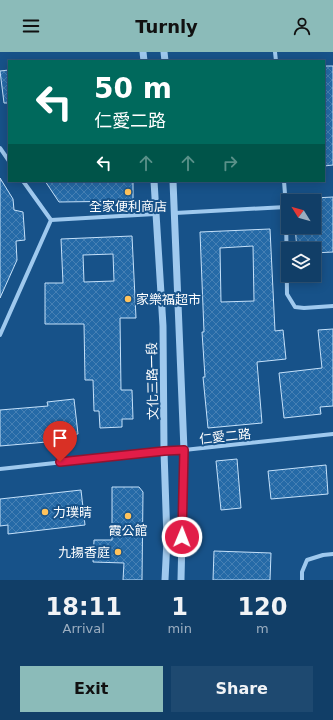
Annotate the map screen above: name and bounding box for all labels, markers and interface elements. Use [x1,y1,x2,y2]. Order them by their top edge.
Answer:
icon: menu [20,15,42,37]
icon: person [291,15,313,37]
text: Turnly [135,16,198,37]
text: 50 m [94,72,172,105]
icon: left [28,76,80,128]
text: 仁愛二路 [94,110,166,131]
icon: left [93,152,115,174]
icon: ahead [135,152,157,174]
icon: ahead [177,152,199,174]
icon: right [219,152,241,174]
marker: 全家便利商店 [123,187,133,197]
north arrow [281,194,321,234]
map controls [281,194,321,282]
place label: 全家便利商店 [89,199,167,214]
button: layers [281,242,321,282]
place label: 家樂福超市 [136,292,201,307]
marker: 家樂福超市 [123,294,133,304]
street label: 文化三路一段 [144,342,161,420]
pin [43,421,77,462]
street label: 仁愛二路 [198,426,252,447]
icon: arrive [49,427,71,449]
place label: 力璞晴 [53,505,92,520]
marker: 力璞晴 [40,507,50,517]
marker: 霞公館 [123,511,133,521]
position arrow [161,516,203,558]
place label: 霞公館 [108,523,148,538]
place label: 九揚香庭 [58,545,110,560]
marker: 九揚香庭 [113,547,123,557]
text: 18:11 [45,593,122,621]
text: 1 [171,593,188,621]
text: 120 [237,593,287,621]
text: Arrival [63,621,105,636]
text: min [167,621,192,636]
text: m [256,621,269,636]
button: Exit [20,666,163,712]
button: Share [171,666,313,712]

